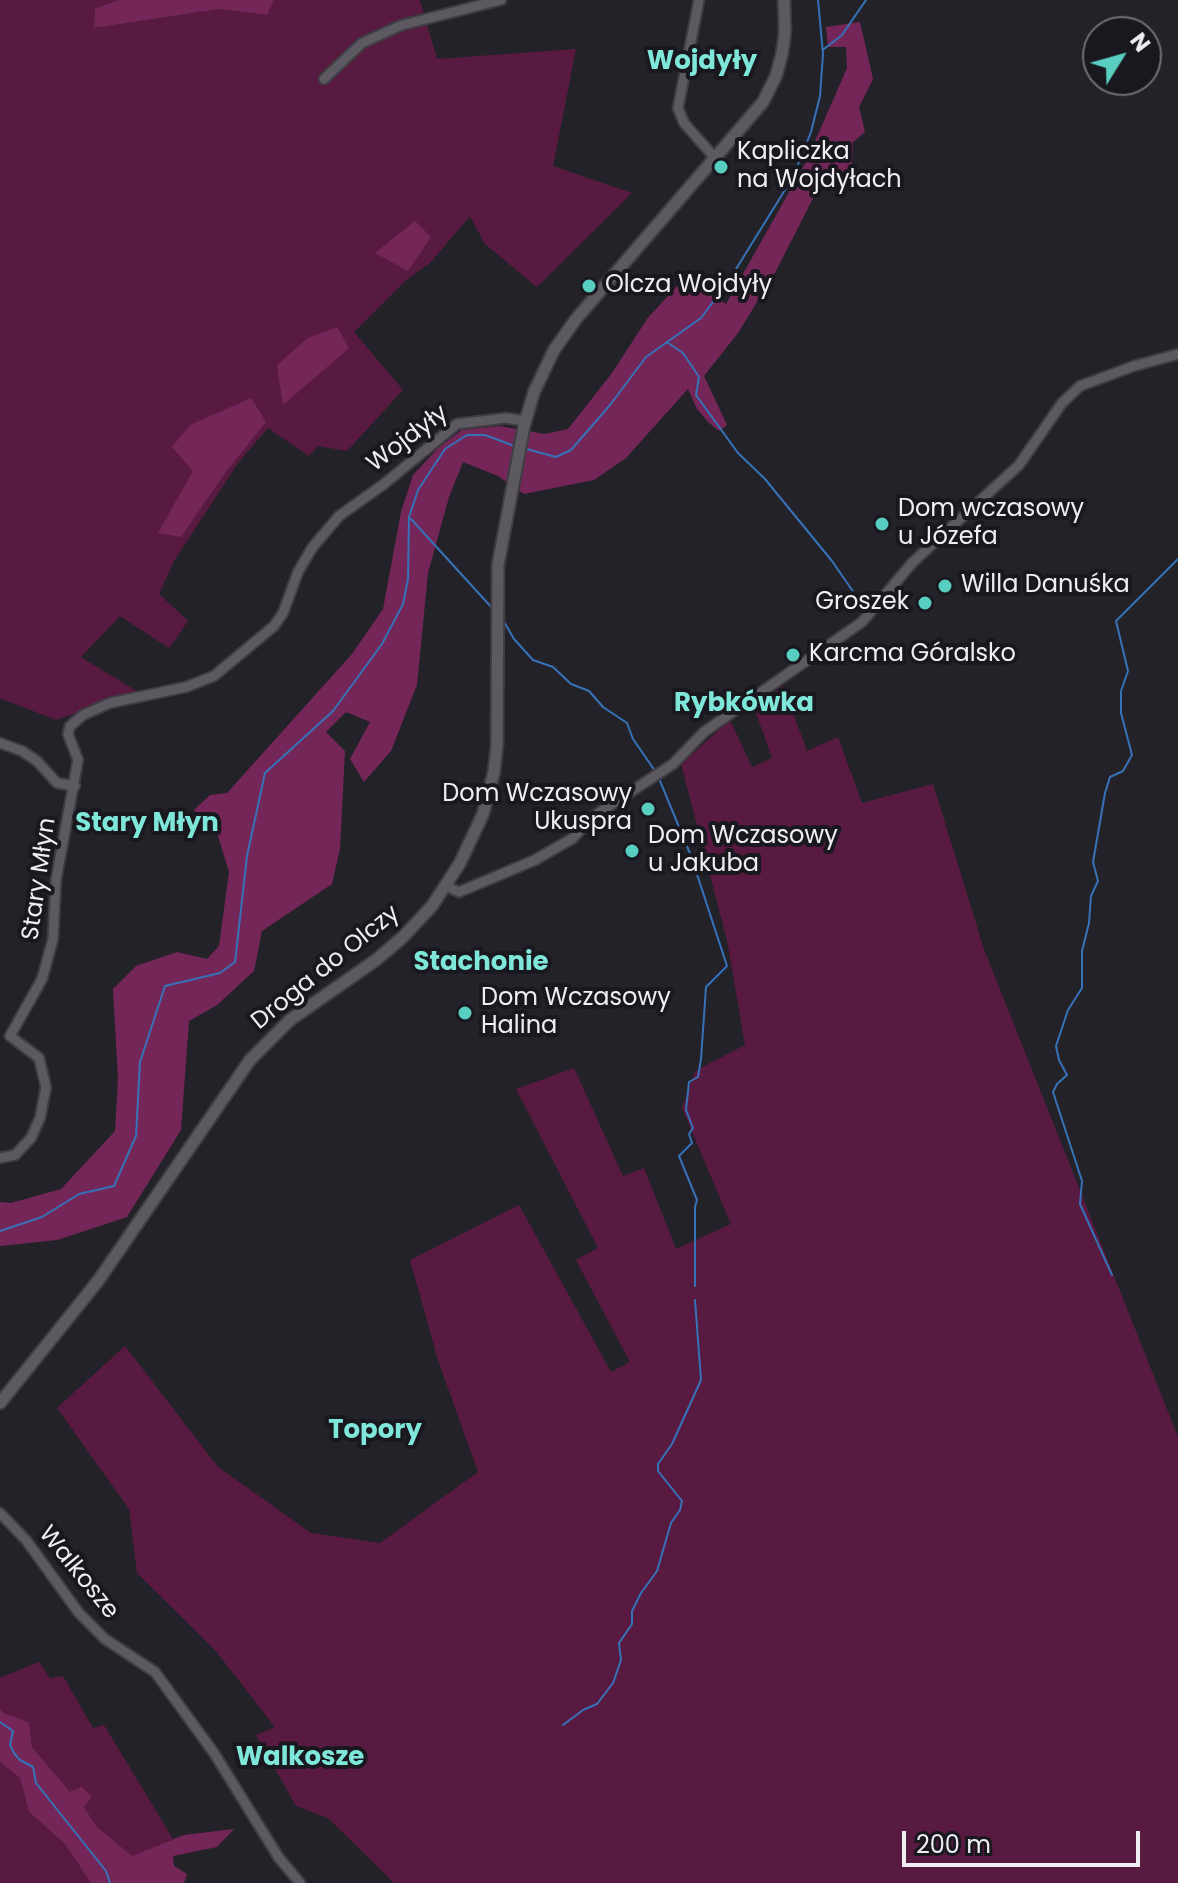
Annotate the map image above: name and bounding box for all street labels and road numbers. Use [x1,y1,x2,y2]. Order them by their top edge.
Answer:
street label: Wojdyły [362,399,454,479]
street label: Stary Młyn [17,816,63,942]
street label: Droga do Olczy [246,900,406,1036]
street label: Walkosze [32,1521,124,1625]

